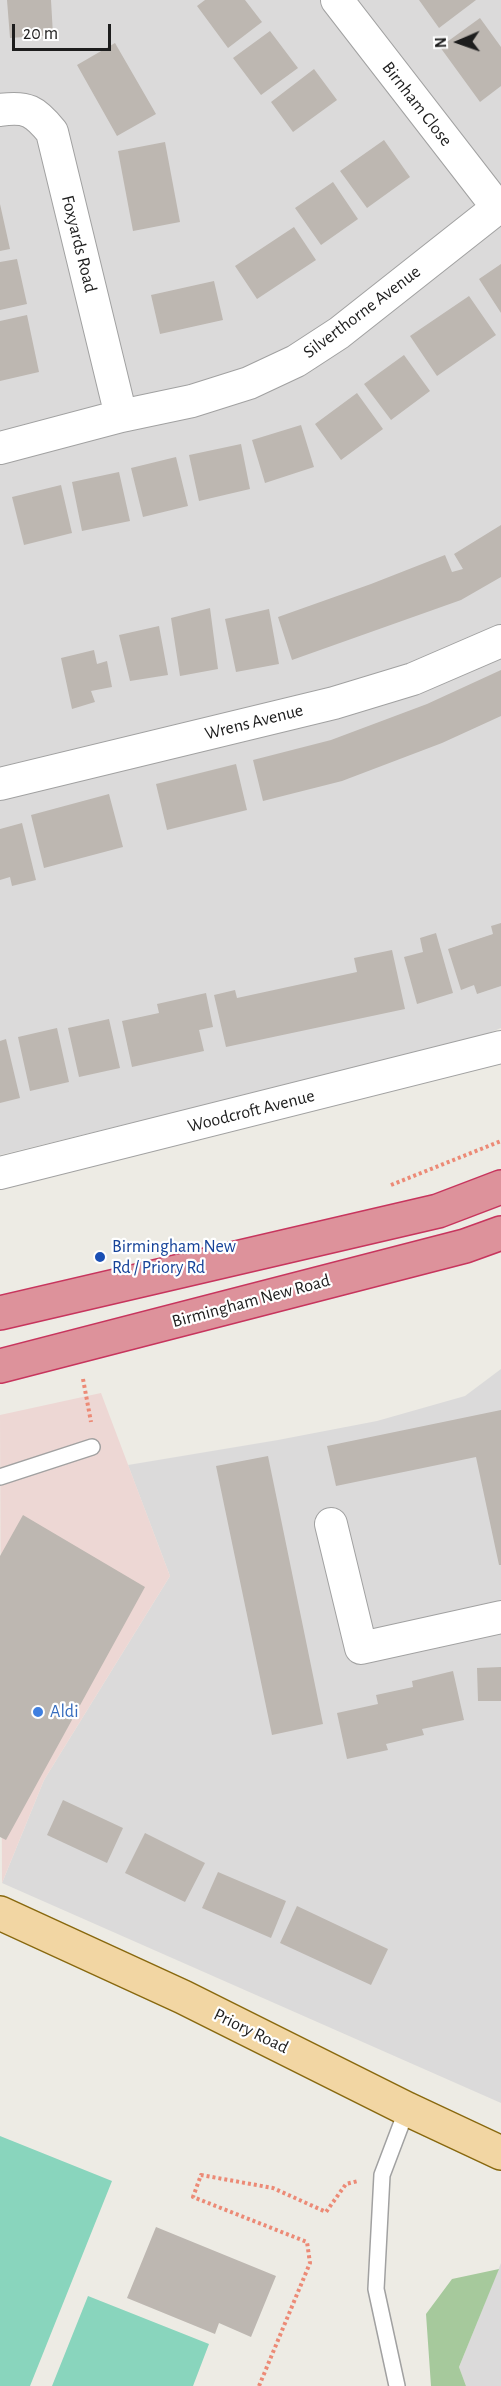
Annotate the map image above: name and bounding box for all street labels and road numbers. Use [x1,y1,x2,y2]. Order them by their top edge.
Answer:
street label: Birnham Close [377,57,457,151]
street label: Foxyards Road [56,193,102,295]
street label: Silverthorne Avenue [299,261,425,363]
street label: Wrens Avenue [203,699,305,745]
street label: Woodcroft Avenue [185,1085,317,1137]
street label: Birmingham New Road [170,1270,332,1332]
street label: Priory Road [210,2004,292,2058]

